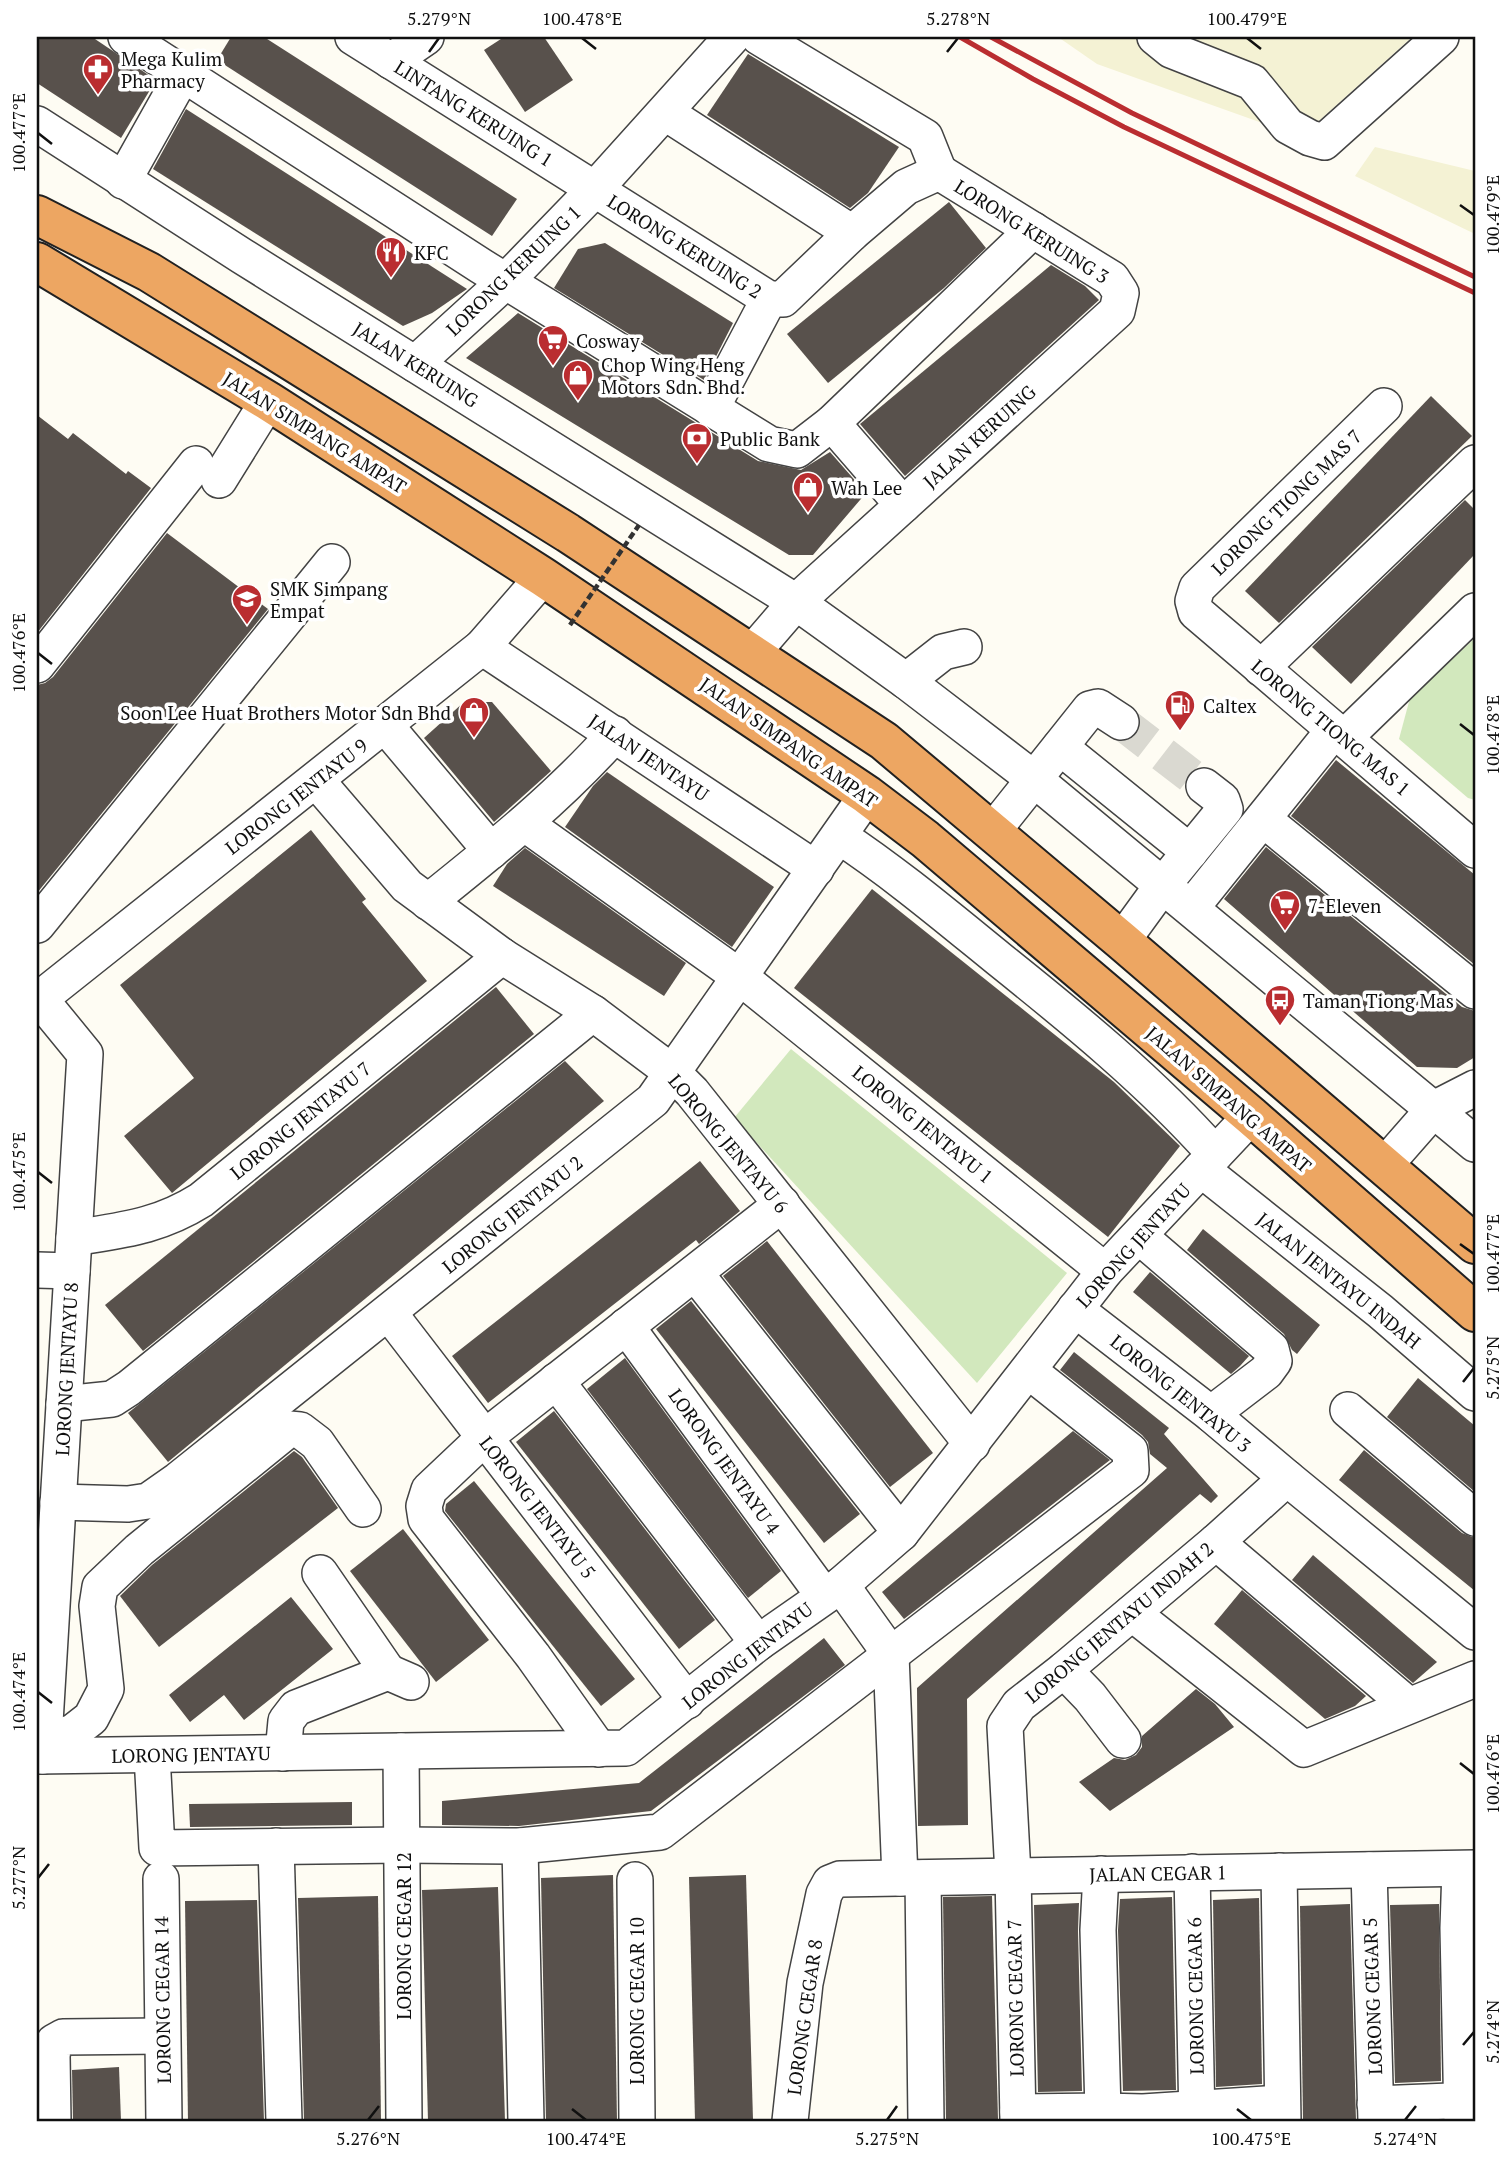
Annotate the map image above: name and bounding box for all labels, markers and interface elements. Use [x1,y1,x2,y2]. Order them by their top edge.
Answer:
text: 5.279°N [407,6,471,30]
text: 100.478°E [542,6,622,30]
text: 5.278°N [926,6,990,30]
text: 100.479°E [1207,6,1287,30]
place label: Mega Kulim Pharmacy [121,46,223,93]
pharmacy icon: Mega Kulim Pharmacy [81,52,115,96]
street label: LINTANG KERUING 1 [390,54,558,172]
text: 100.477°E [6,93,30,173]
street label: LORONG KERUING 3 [950,173,1114,289]
text: 100.479°E [1480,175,1504,255]
street label: LORONG KERUING 2 [603,188,767,304]
street label: LORONG KERUING 1 [440,199,586,341]
restaurant icon: KFC [374,235,408,279]
place label: KFC [414,240,449,265]
street label: JALAN KERUING [349,315,483,413]
supermarket icon: Cosway [536,323,570,367]
place label: Cosway [576,328,640,353]
place label: Chop Wing Heng Motors Sdn. Bhd. [601,352,745,399]
shop icon: Chop Wing Heng Motors Sdn. Bhd. [561,358,595,402]
street label: JALAN SIMPANG AMPAT [219,365,411,499]
street label: JALAN KERUING [917,379,1041,493]
bank icon: Public Bank [680,421,714,465]
street label: LORONG TIONG MAS 7 [1205,424,1367,580]
place label: Public Bank [720,426,820,451]
shop icon: Wah Lee [791,470,825,514]
place label: Wah Lee [831,475,902,500]
place label: SMK Simpang Empat [270,576,388,623]
school or university icon: SMK Simpang Empat [230,582,264,626]
text: 100.476°E [6,613,30,693]
street label: LORONG TIONG MAS 1 [1246,653,1416,801]
street label: JALAN SIMPANG AMPAT [695,671,883,813]
fuel station icon: Caltex [1163,688,1197,732]
place label: Caltex [1203,693,1257,718]
shop icon: Soon Lee Huat Brothers Motor Sdn Bhd [457,695,491,739]
text: 100.478°E [1480,695,1504,775]
place label: Soon Lee Huat Brothers Motor Sdn Bhd [120,700,451,725]
street label: JALAN JENTAYU [584,708,714,806]
street label: LORONG JENTAYU 9 [220,733,372,859]
supermarket icon: 7-Eleven [1268,888,1302,932]
place label: 7-Eleven [1308,893,1381,918]
bus stop icon: Taman Tiong Mas [1263,983,1297,1027]
place label: Taman Tiong Mas [1303,988,1454,1013]
street label: JALAN SIMPANG AMPAT [1141,1020,1317,1178]
street label: LORONG JENTAYU 7 [225,1056,375,1184]
street label: LORONG JENTAYU 1 [848,1060,998,1188]
street label: LORONG JENTAYU 6 [664,1068,794,1218]
text: 100.475°E [6,1132,30,1212]
street label: LORONG JENTAYU 2 [437,1150,587,1278]
street label: LORONG JENTAYU [1070,1177,1196,1312]
street label: JALAN JENTAYU INDAH [1252,1206,1426,1354]
text: 100.477°E [1480,1214,1504,1294]
street label: LORONG JENTAYU 8 [49,1282,83,1456]
street label: LORONG JENTAYU 3 [1106,1329,1256,1457]
text: 5.275°N [1480,1336,1504,1400]
street label: LORONG JENTAYU 4 [664,1383,787,1539]
street label: LORONG JENTAYU 5 [475,1431,601,1583]
street label: LORONG JENTAYU INDAH 2 [1020,1536,1218,1708]
street label: LORONG JENTAYU [677,1596,818,1714]
text: 100.474°E [6,1652,30,1732]
text: 100.476°E [1480,1734,1504,1814]
street label: LORONG JENTAYU [111,1740,271,1768]
text: 5.277°N [6,1846,30,1910]
street label: LORONG CEGAR 12 [391,1852,416,2020]
street label: JALAN CEGAR 1 [1089,1859,1227,1887]
street label: LORONG CEGAR 14 [148,1915,176,2084]
street label: LORONG CEGAR 10 [624,1917,649,2085]
street label: LORONG CEGAR 6 [1181,1917,1209,2075]
street label: LORONG CEGAR 5 [1357,1917,1387,2075]
street label: LORONG CEGAR 7 [1001,1919,1029,2077]
street label: LORONG CEGAR 8 [781,1937,827,2097]
text: 5.274°N [1480,2000,1504,2064]
text: 5.276°N [336,2126,400,2150]
text: 100.474°E [546,2126,626,2150]
text: 5.275°N [855,2126,919,2150]
text: 100.475°E [1211,2126,1291,2150]
text: 5.274°N [1373,2126,1437,2150]

